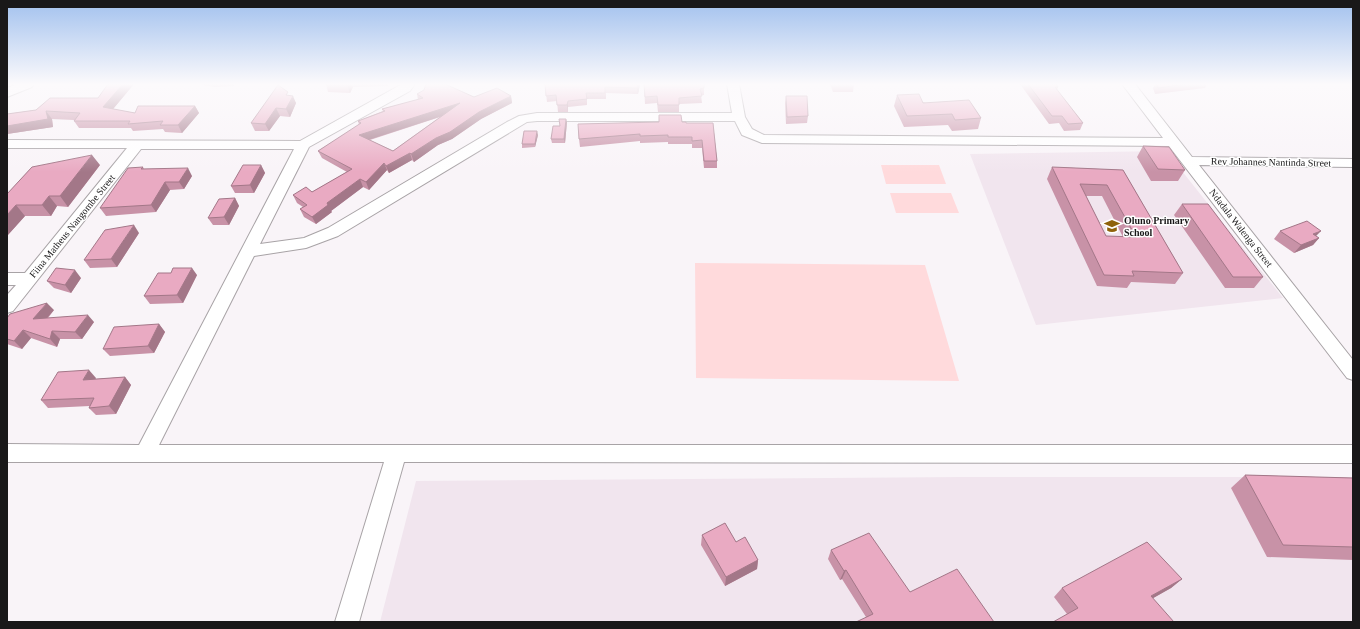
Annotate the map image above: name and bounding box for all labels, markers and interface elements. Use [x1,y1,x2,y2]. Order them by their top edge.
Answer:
street label: Rev Johannes Nantinda Street [1211,155,1331,169]
street label: Fiina Matheus Nangombe Street [27,172,117,280]
street label: Ndadala Walenga Street [1207,187,1275,269]
place label: Oluno Primary School [1124,215,1189,238]
school or university icon: Oluno Primary School [1103,217,1121,235]

